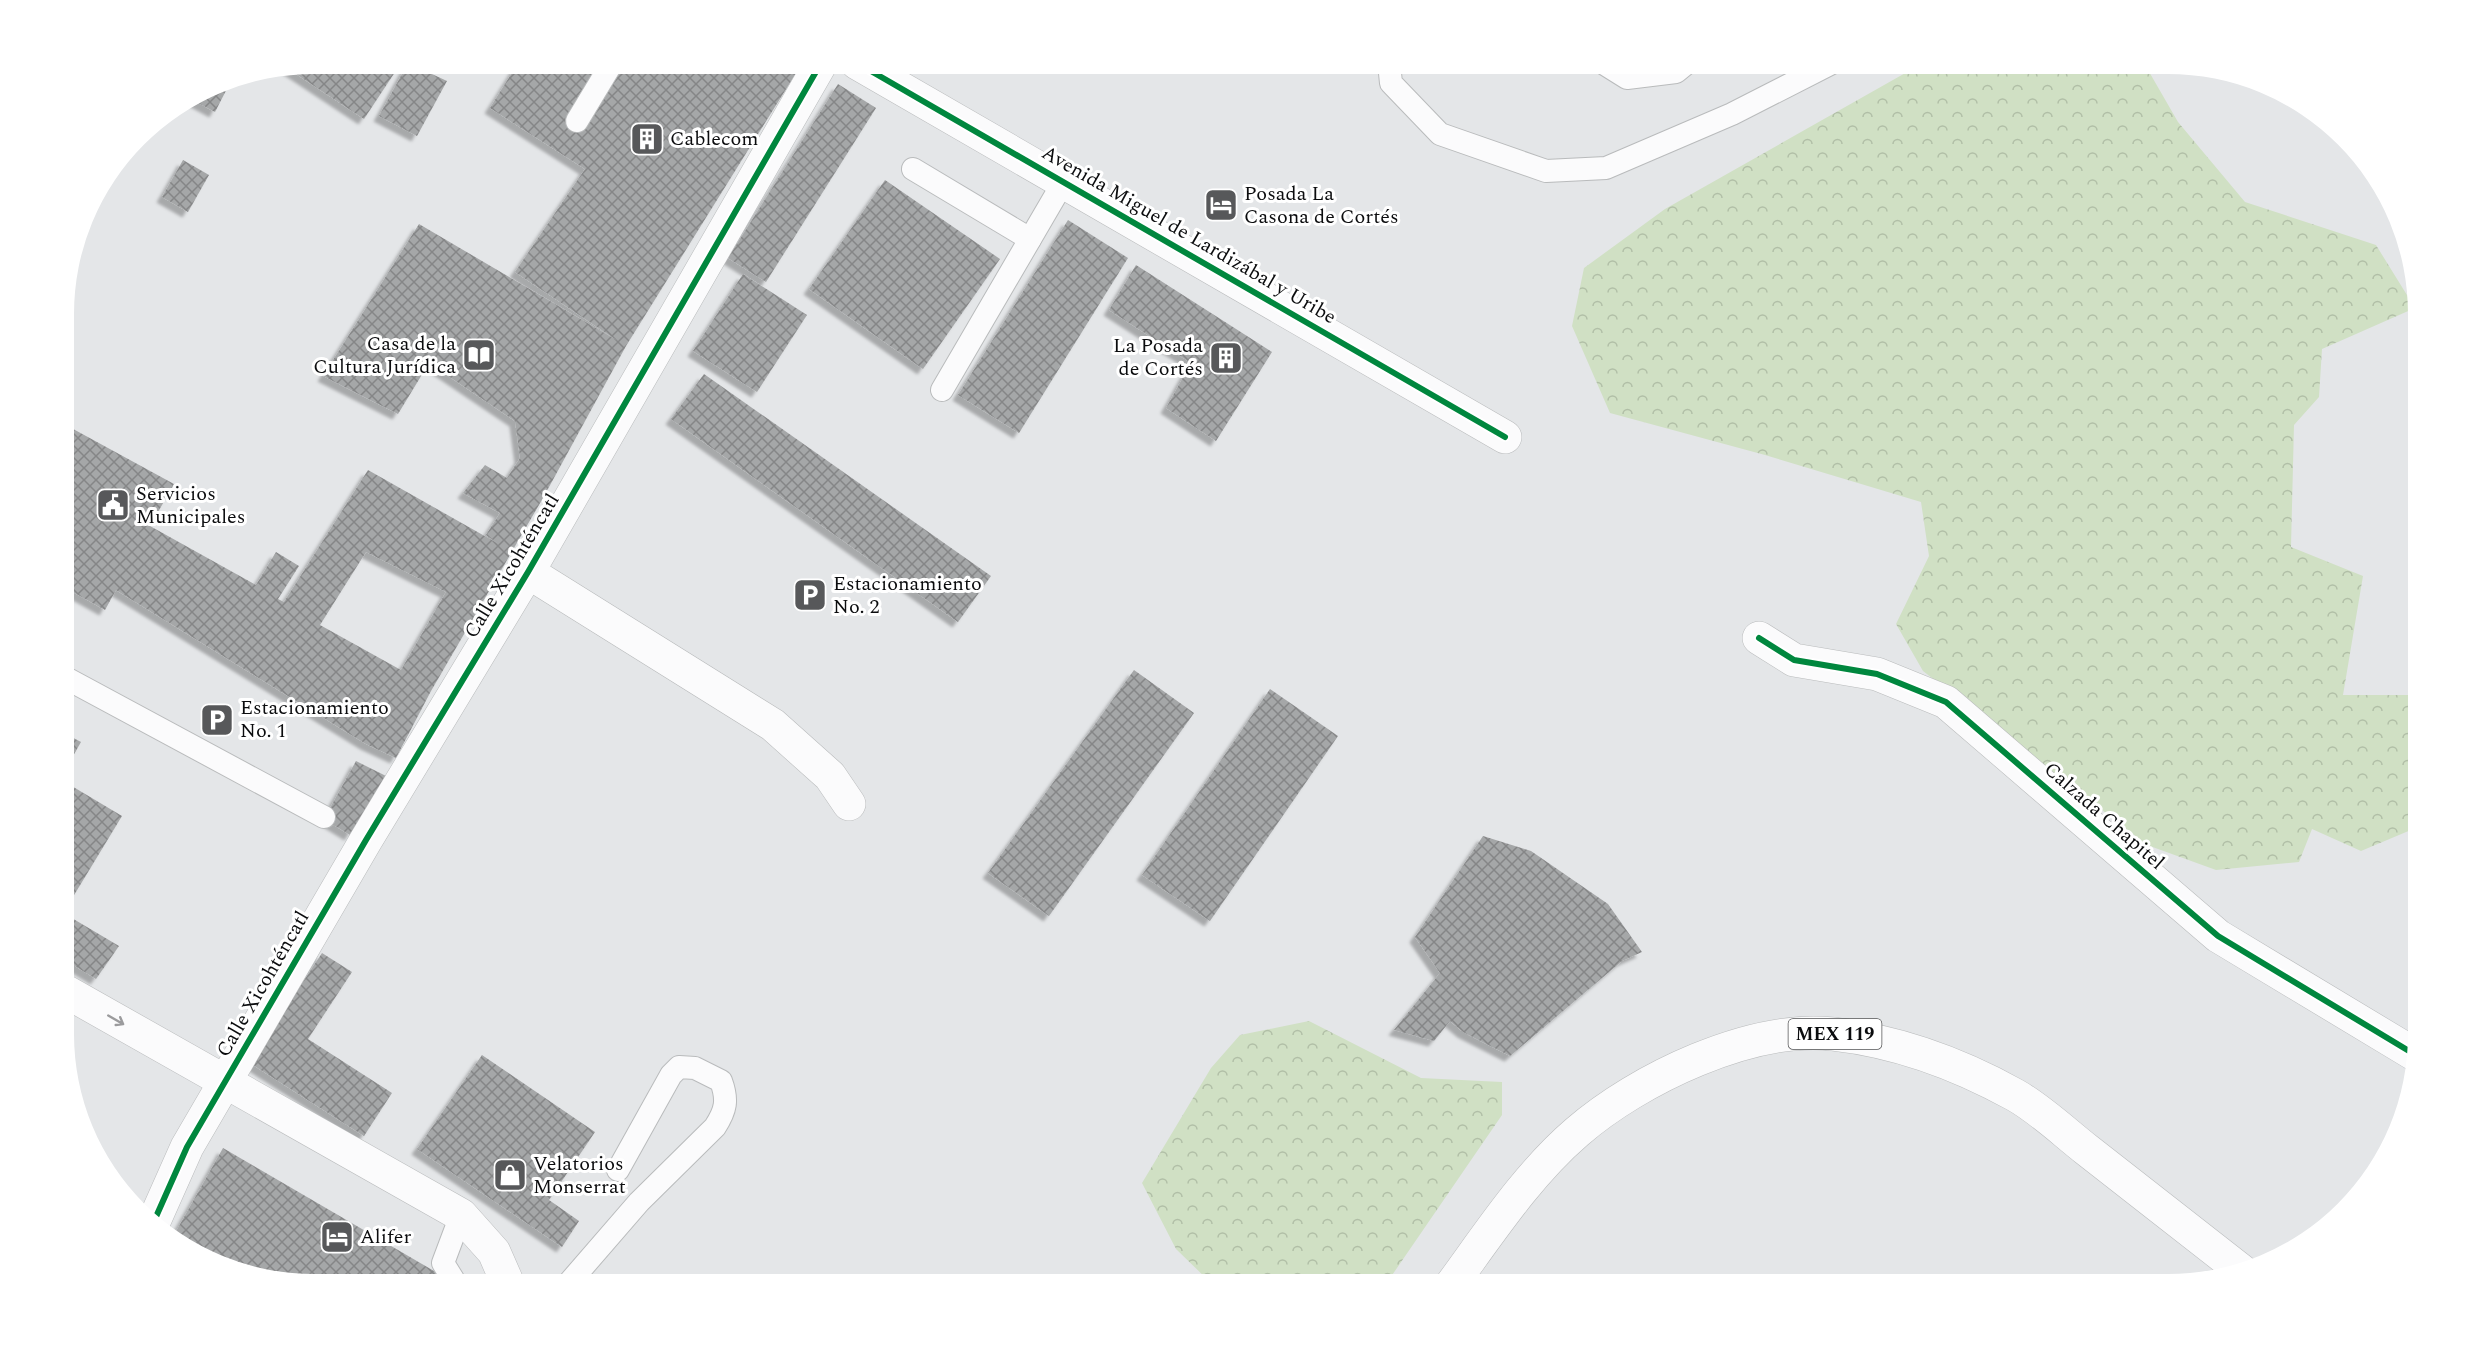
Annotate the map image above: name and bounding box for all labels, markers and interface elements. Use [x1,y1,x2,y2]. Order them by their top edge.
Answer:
building icon: Cablecom [629,121,665,157]
place label: Cablecom [670,124,759,154]
street label: Avenida Miguel de Lardizábal y Uribe [1036,138,1342,332]
place label: Posada La Casona de Cortés [1244,179,1399,232]
hotel icon: Posada La Casona de Cortés [1203,187,1239,223]
place label: Casa de la Cultura Jurídica [313,329,456,382]
place label: La Posada de Cortés [1113,331,1203,384]
library icon: Casa de la Cultura Jurídica [461,337,497,373]
building icon: La Posada de Cortés [1208,340,1244,376]
place label: Servicios Municipales [136,479,245,532]
public building icon: Servicios Municipales [95,487,131,523]
street label: Calle Xicohténcatl [457,488,567,644]
place label: Estacionamiento No. 2 [833,569,982,622]
parking icon: Estacionamiento No. 2 [792,577,828,613]
place label: Estacionamiento No. 1 [240,693,389,746]
parking icon: Estacionamiento No. 1 [199,702,235,738]
street label: Calzada Chapitel [2037,755,2171,877]
street label: Calle Xicohténcatl [209,905,317,1063]
one-way arrow [107,1014,124,1026]
road number: MEX 119 [1788,1019,1882,1049]
place label: Velatorios Monserrat [533,1149,626,1202]
shop icon: Velatorios Monserrat [492,1157,528,1193]
hotel icon: Alifer [319,1219,355,1255]
place label: Alifer [360,1222,411,1252]

